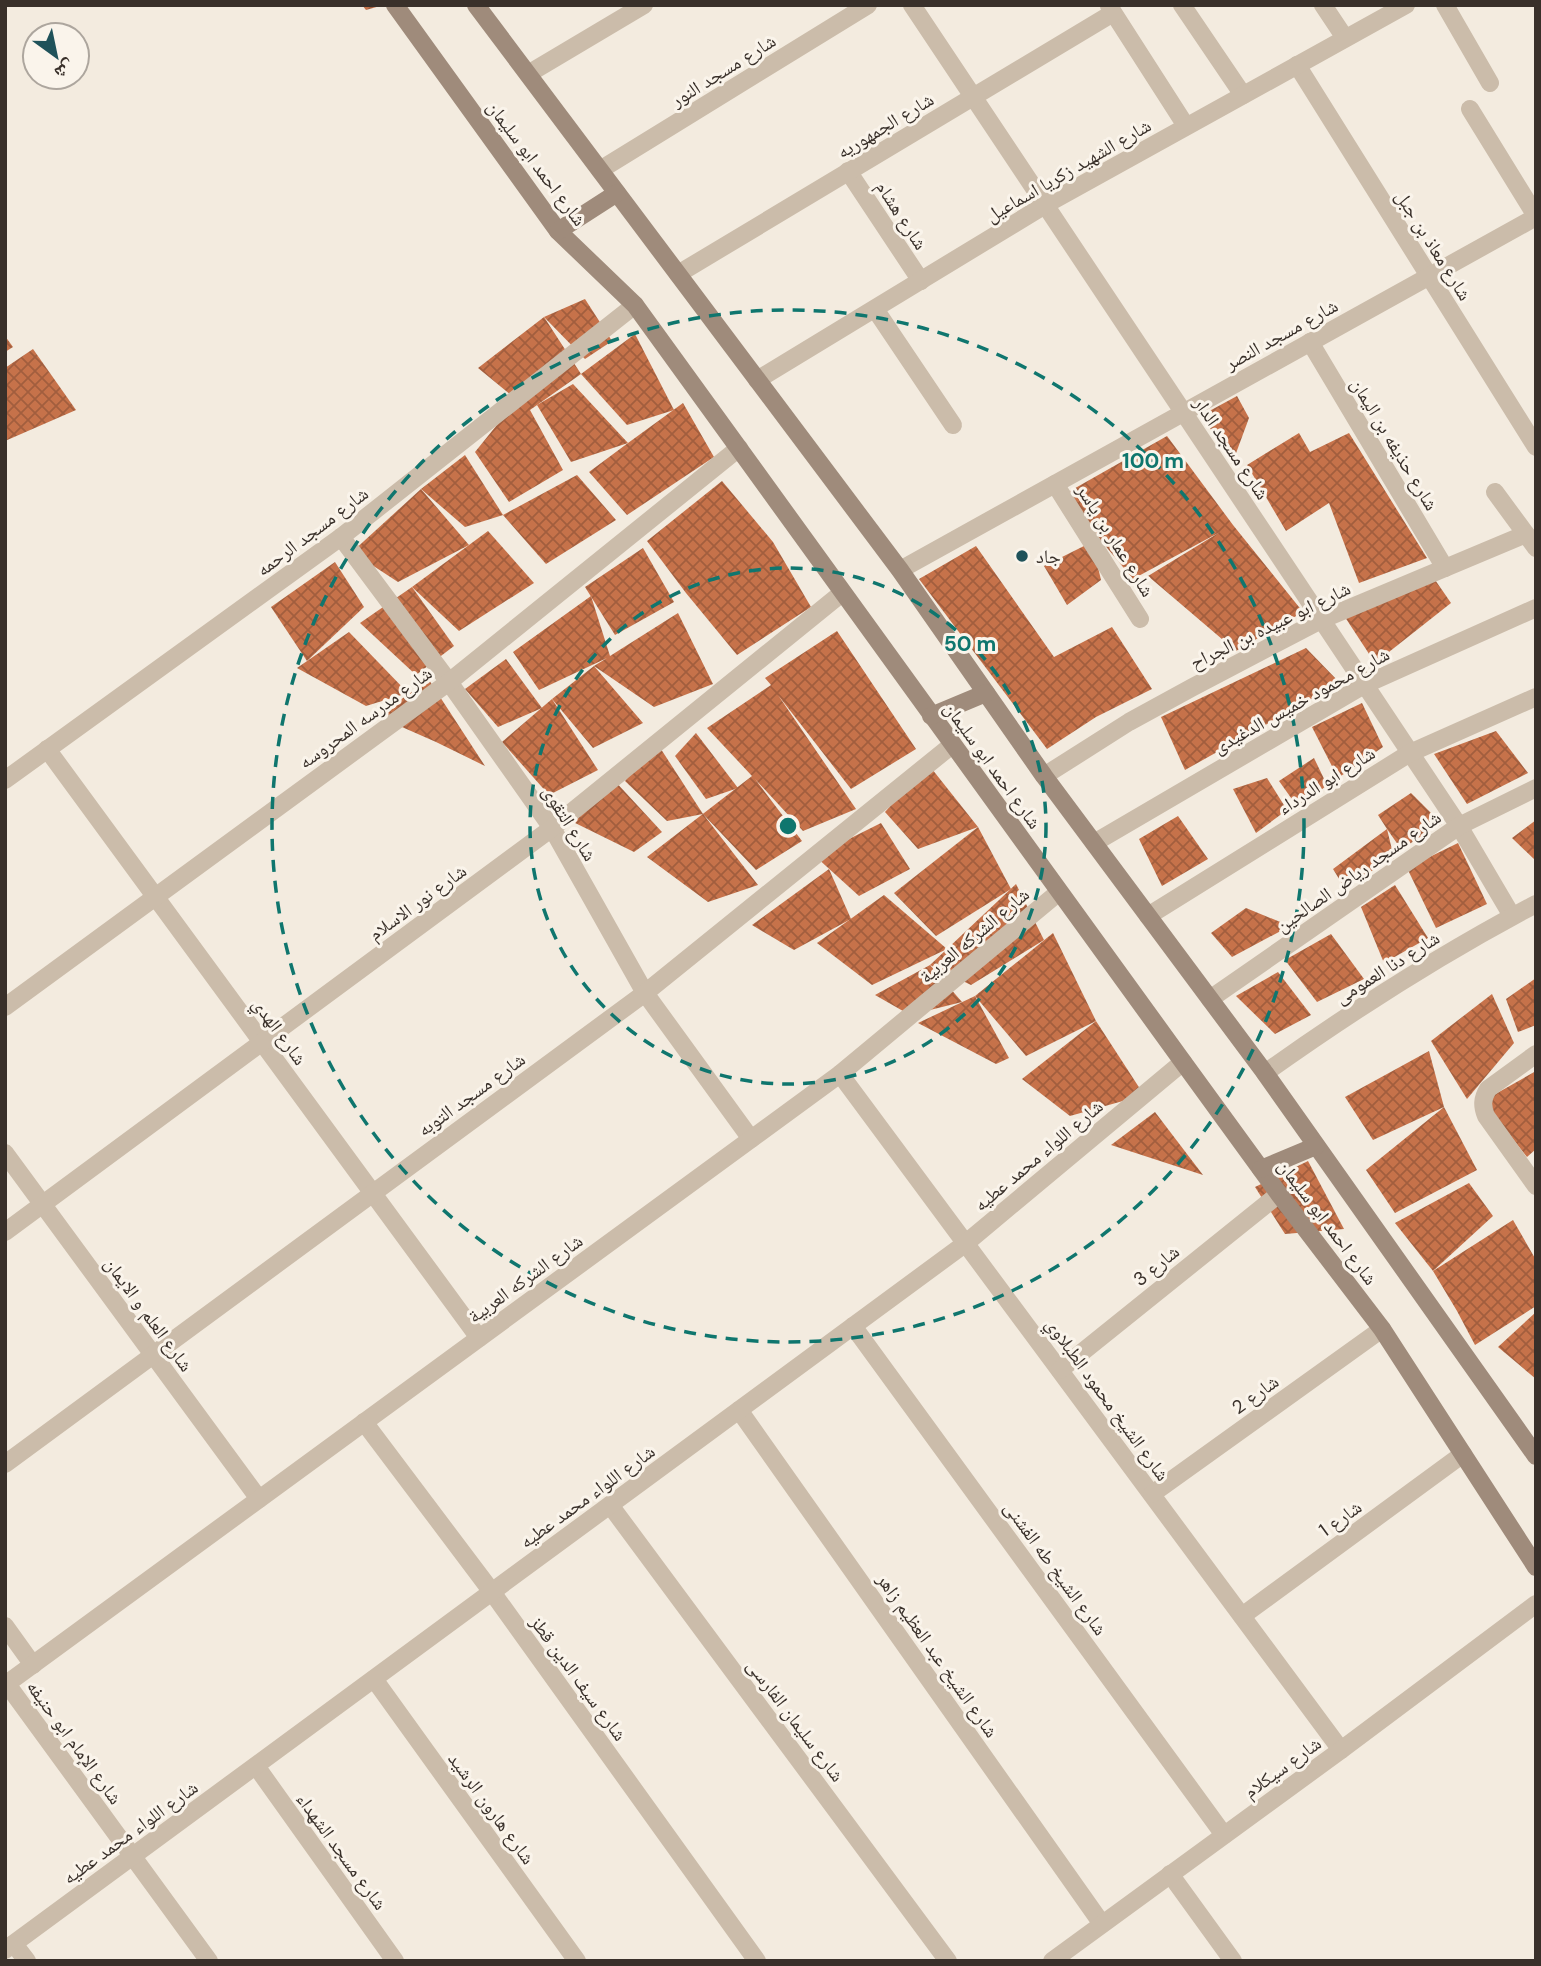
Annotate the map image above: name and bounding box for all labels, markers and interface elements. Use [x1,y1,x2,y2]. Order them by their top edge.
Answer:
north arrow [21,21,91,91]
street label: شارع مسجد النور [665,28,781,113]
text: ش [50,54,80,86]
street label: شارع الجمهوريه [832,87,938,164]
street label: شارع احمد ابو سليمان [481,95,592,231]
street label: شارع الشهيد زكريا اسماعيل [981,113,1156,228]
street label: شارع هشام [869,176,933,255]
street label: شارع معاذ بن جبل [1390,185,1477,305]
street label: شارع مسجد النصر [1219,293,1342,376]
street label: شارع حذيفه بن اليمان [1345,373,1444,515]
street label: شارع مسجد الدار [1188,391,1275,504]
text: 100 m [1122,447,1184,475]
street label: شارع عمار بن ياسر [1070,478,1160,601]
street label: شارع مسجد الرحمه [251,481,373,582]
place label: جاد [1036,544,1061,569]
marker: جاد [1014,548,1030,564]
street label: شارع ابو عبيده بن الجراح [1186,576,1355,675]
text: 50 m [944,630,996,658]
street label: شارع محمود خميس الدغيدى [1209,641,1394,759]
street label: شارع مدرسه المحروسه [294,661,437,774]
street label: شارع احمد ابو سليمان [938,697,1047,834]
street label: شارع ابو الدرداء [1273,741,1380,820]
street label: شارع التقوى [537,781,603,866]
street label: شارع مسجد رياض الصالحين [1271,805,1446,938]
centre of rings [776,814,800,838]
street label: شارع نور الاسلام [363,858,472,947]
street label: شارع الشركه العربية [914,882,1035,989]
street label: شارع دنا العمومى [1330,925,1444,1010]
street label: شارع الهدي [244,993,313,1072]
street label: شارع مسجد التوبه [412,1047,530,1142]
street label: شارع اللواء محمد عطيه [968,1094,1108,1217]
street label: شارع احمد ابو سليمان [1272,1154,1383,1290]
street label: شارع الشركه العربية [463,1228,588,1329]
street label: شارع 3 [1128,1239,1185,1292]
street label: شارع العلم و الايمان [99,1252,199,1377]
street label: شارع الشيخ محمود الطبلاوي [1038,1313,1175,1488]
street label: شارع 2 [1227,1369,1284,1420]
street label: شارع اللواء محمد عطيه [515,1439,660,1554]
street label: شارع 1 [1314,1494,1367,1542]
street label: شارع الشيخ طه الفشنى [998,1496,1113,1640]
street label: شارع الشيخ عبد العظيم زاهر [871,1567,1004,1743]
street label: شارع سيف الدين قطز [524,1610,632,1746]
street label: شارع سليمان الفارسى [741,1654,850,1787]
street label: شارع الإمام ابو حنيفه [20,1675,128,1810]
street label: شارع سيكلام [1238,1731,1327,1805]
street label: شارع هارون الرشيد [443,1747,541,1869]
street label: شارع اللواء محمد عطيه [58,1775,203,1890]
street label: شارع مسجد الشهداء [291,1788,393,1915]

